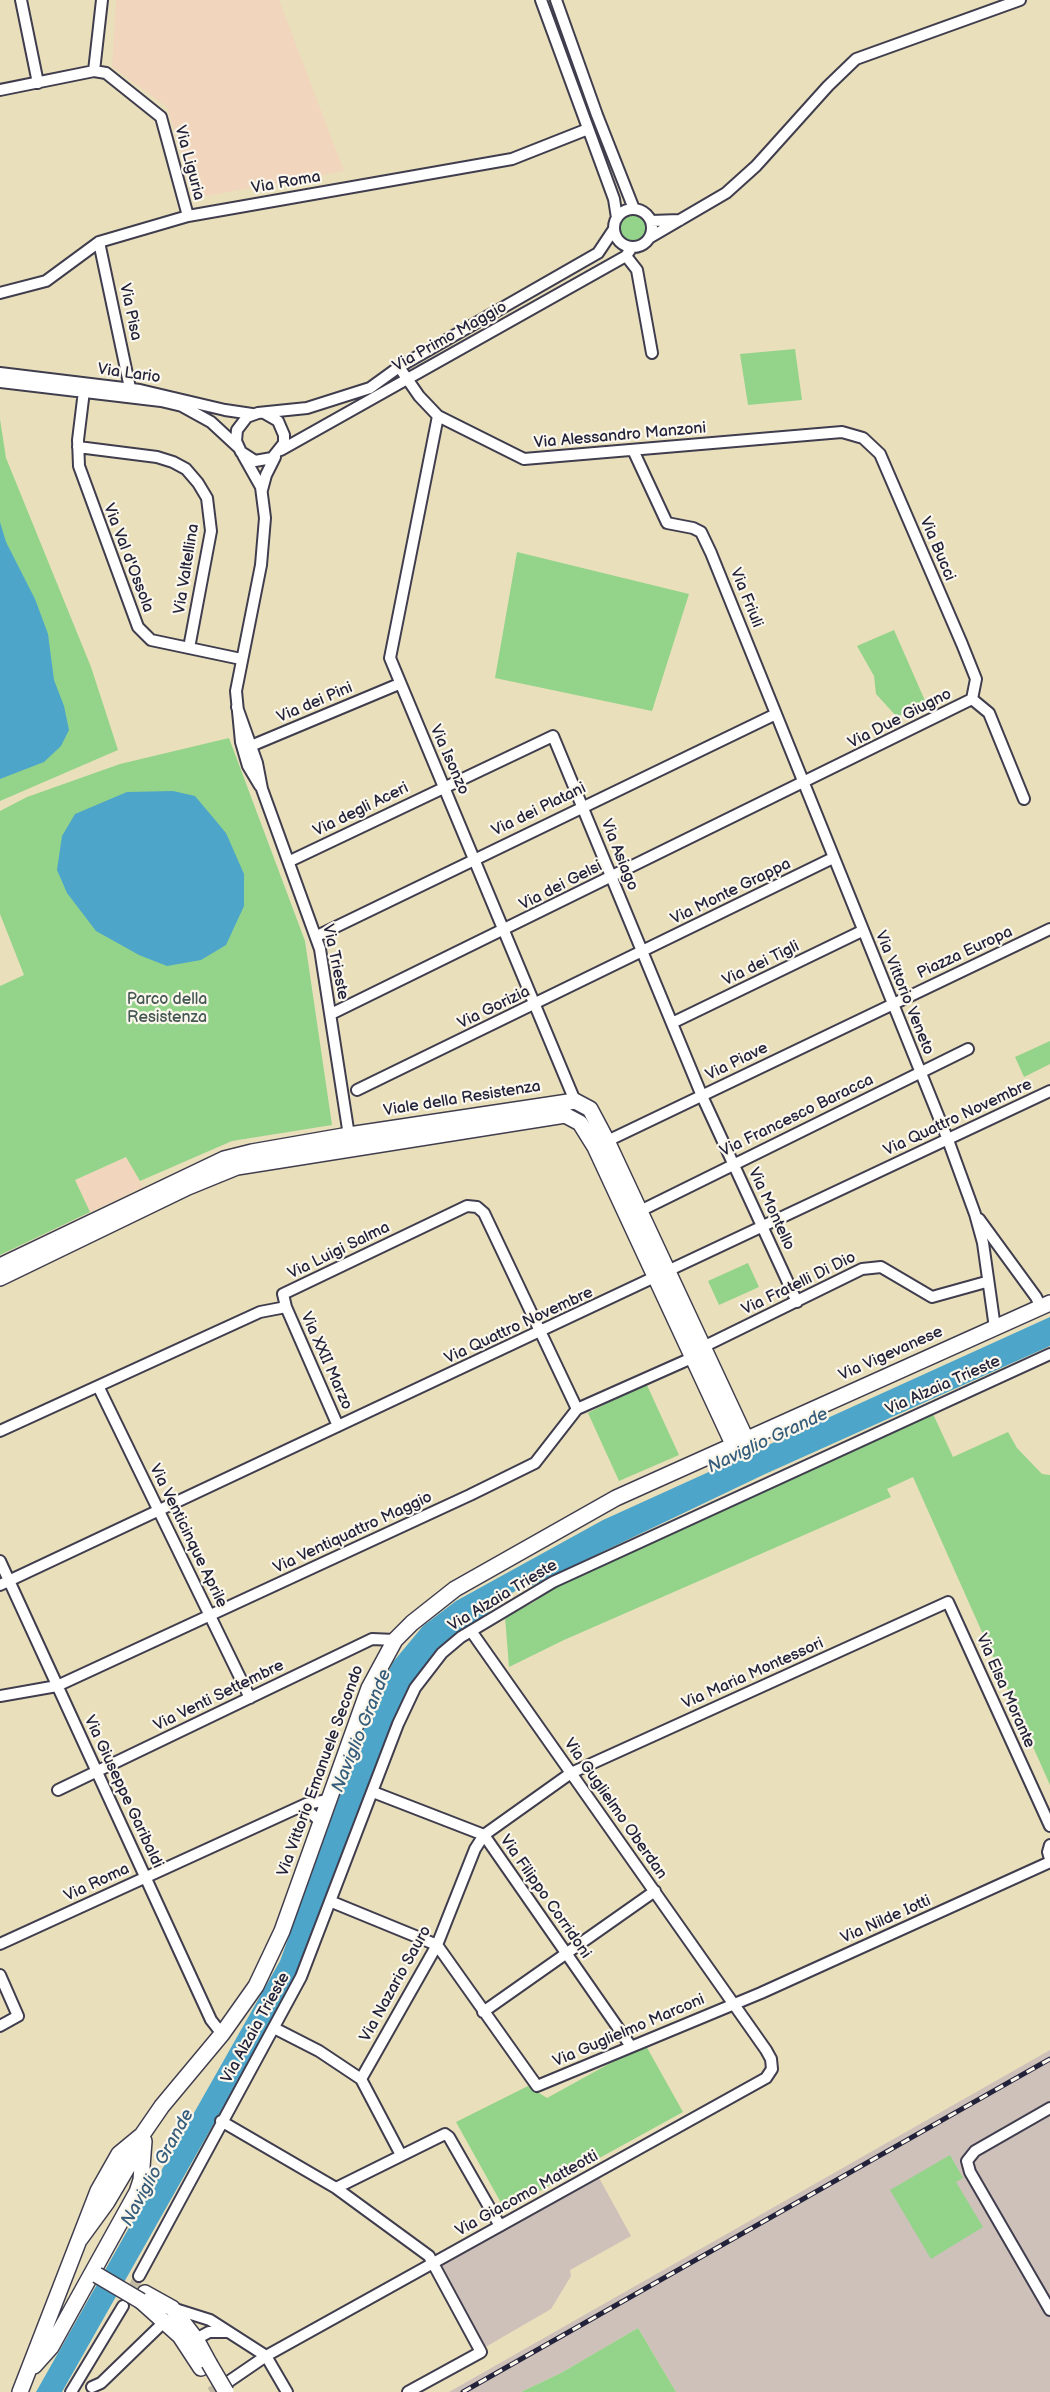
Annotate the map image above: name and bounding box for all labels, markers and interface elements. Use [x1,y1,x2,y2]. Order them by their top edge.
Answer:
street label: Via Liguria [170,123,208,203]
street label: Via Roma [250,167,322,199]
street label: Via Pisa [115,282,145,342]
street label: Via Primo Maggio [390,298,510,376]
street label: Via Lario [96,360,162,388]
street label: Via Alessandro Manzoni [533,419,707,453]
street label: Via Val d'Ossola [98,501,158,615]
street label: Via Bucci [915,514,959,584]
street label: Via Valtellina [170,522,204,616]
street label: Via Friuli [725,566,767,630]
street label: Via dei Pini [274,678,356,728]
street label: Via Due Giugno [845,685,955,753]
street label: Via Isonzo [425,722,473,798]
street label: Via degli Aceri [310,779,412,841]
street label: Via dei Platani [489,779,589,841]
street label: Via Asiago [596,817,642,893]
street label: Via Monte Grappa [668,855,794,929]
street label: Via dei Gelsi [516,857,606,915]
street label: Piazza Europa [914,922,1016,984]
street label: Via Trieste [318,923,352,1001]
street label: Via Vittorio Veneto [870,928,938,1058]
street label: Via dei Tigli [719,937,803,991]
street label: Via Gorizia [455,982,533,1034]
park label: Parco della Resistenza [127,990,207,1028]
street label: Via Piave [703,1039,771,1085]
street label: Via Francesco Baracca [717,1070,877,1162]
street label: Via Quattro Novembre [881,1075,1035,1161]
street label: Viale della Resistenza [382,1077,542,1121]
street label: Via Montello [744,1165,798,1253]
street label: Via Luigi Salma [285,1218,393,1284]
street label: Via Fratelli Di Dio [739,1248,859,1320]
street label: Via Quattro Novembre [442,1283,596,1369]
street label: Via XXII Marzo [296,1309,356,1413]
street label: Via Vigevanese [836,1322,946,1386]
street label: Via Alzaia Trieste [883,1352,1003,1420]
water label: Naviglio Grande [704,1404,832,1478]
street label: Via Venticinque Aprile [145,1461,231,1611]
street label: Via Ventiquattro Maggio [271,1488,435,1578]
street label: Via Alzaia Trieste [445,1556,561,1636]
street label: Via Elsa Morante [971,1631,1039,1751]
street label: Via Maria Montessori [679,1634,827,1714]
street label: Via Venti Settembre [151,1656,287,1736]
street label: Via Vittorio Emanuele Secondo [274,1663,368,1879]
water label: Naviglio Grande [328,1666,396,1796]
street label: Via Giuseppe Garibaldi [79,1713,167,1871]
street label: Via Guglielmo Oberdan [559,1735,671,1883]
street label: Via Filippo Corridoni [495,1832,595,1962]
street label: Via Roma [61,1860,133,1906]
street label: Via Nilde Iotti [838,1892,934,1948]
street label: Via Nazario Sauro [356,1923,436,2045]
street label: Via Alzaia Trieste [218,1969,294,2087]
street label: Via Guglielmo Marconi [550,1990,708,2072]
water label: Naviglio Grande [117,2106,199,2230]
street label: Via Giacomo Matteotti [452,2147,602,2241]

